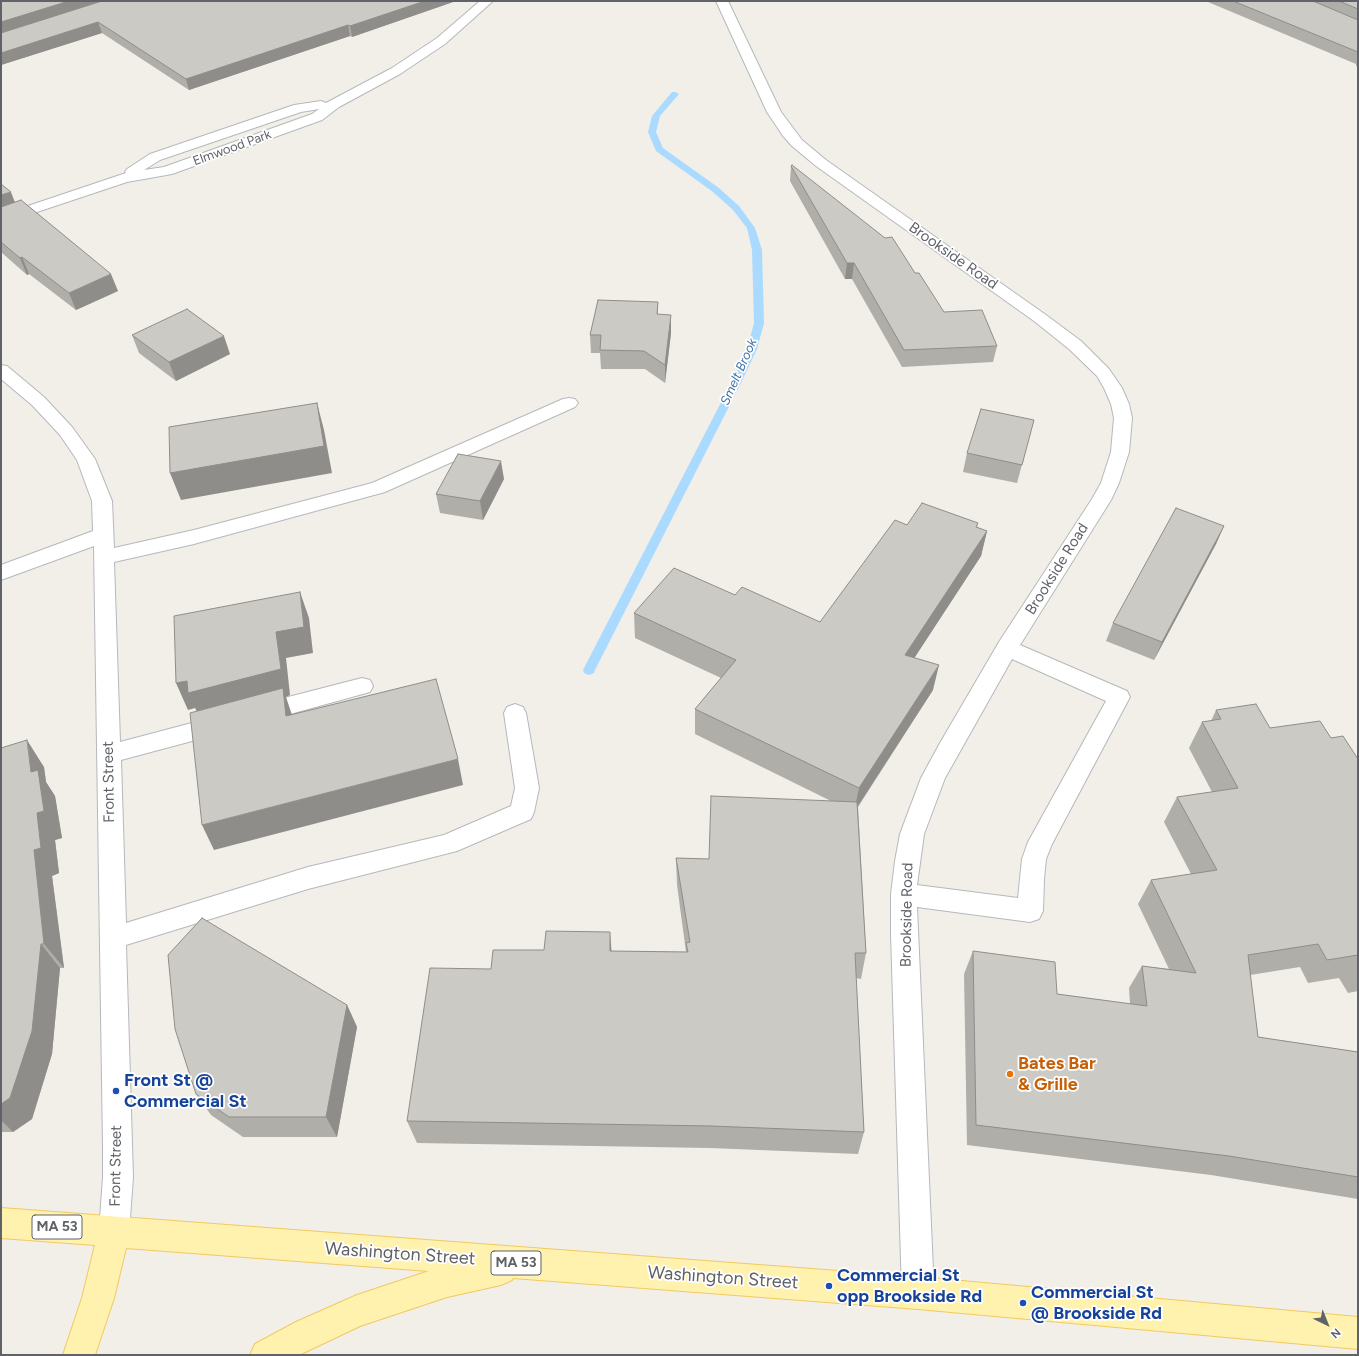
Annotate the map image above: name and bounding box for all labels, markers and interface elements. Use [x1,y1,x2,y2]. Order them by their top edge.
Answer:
street label: Elmwood Park [191,127,273,169]
street label: Brookside Road [905,219,1001,293]
water label: Smelt Brook [717,336,761,408]
street label: Brookside Road [1022,520,1092,618]
street label: Front Street [99,741,119,823]
street label: Brookside Road [897,863,917,967]
place label: Bates Bar & Grille [1018,1053,1096,1096]
marker: Bates Bar & Grille [1005,1069,1015,1079]
place label: Front St @ Commercial St [124,1070,247,1112]
marker: Front St @ Commercial St [111,1086,121,1096]
street label: Front Street [106,1125,126,1207]
road number: MA 53 [32,1215,82,1239]
street label: Washington Street [324,1238,476,1270]
road number: MA 53 [491,1251,541,1275]
street label: Washington Street [647,1262,799,1294]
place label: Commercial St opp Brookside Rd [837,1265,982,1308]
marker: Commercial St opp Brookside Rd [824,1281,834,1291]
place label: Commercial St @ Brookside Rd [1031,1282,1162,1324]
marker: Commercial St @ Brookside Rd [1018,1298,1028,1308]
north arrow [1307,1304,1347,1344]
text: N [1328,1325,1343,1341]

